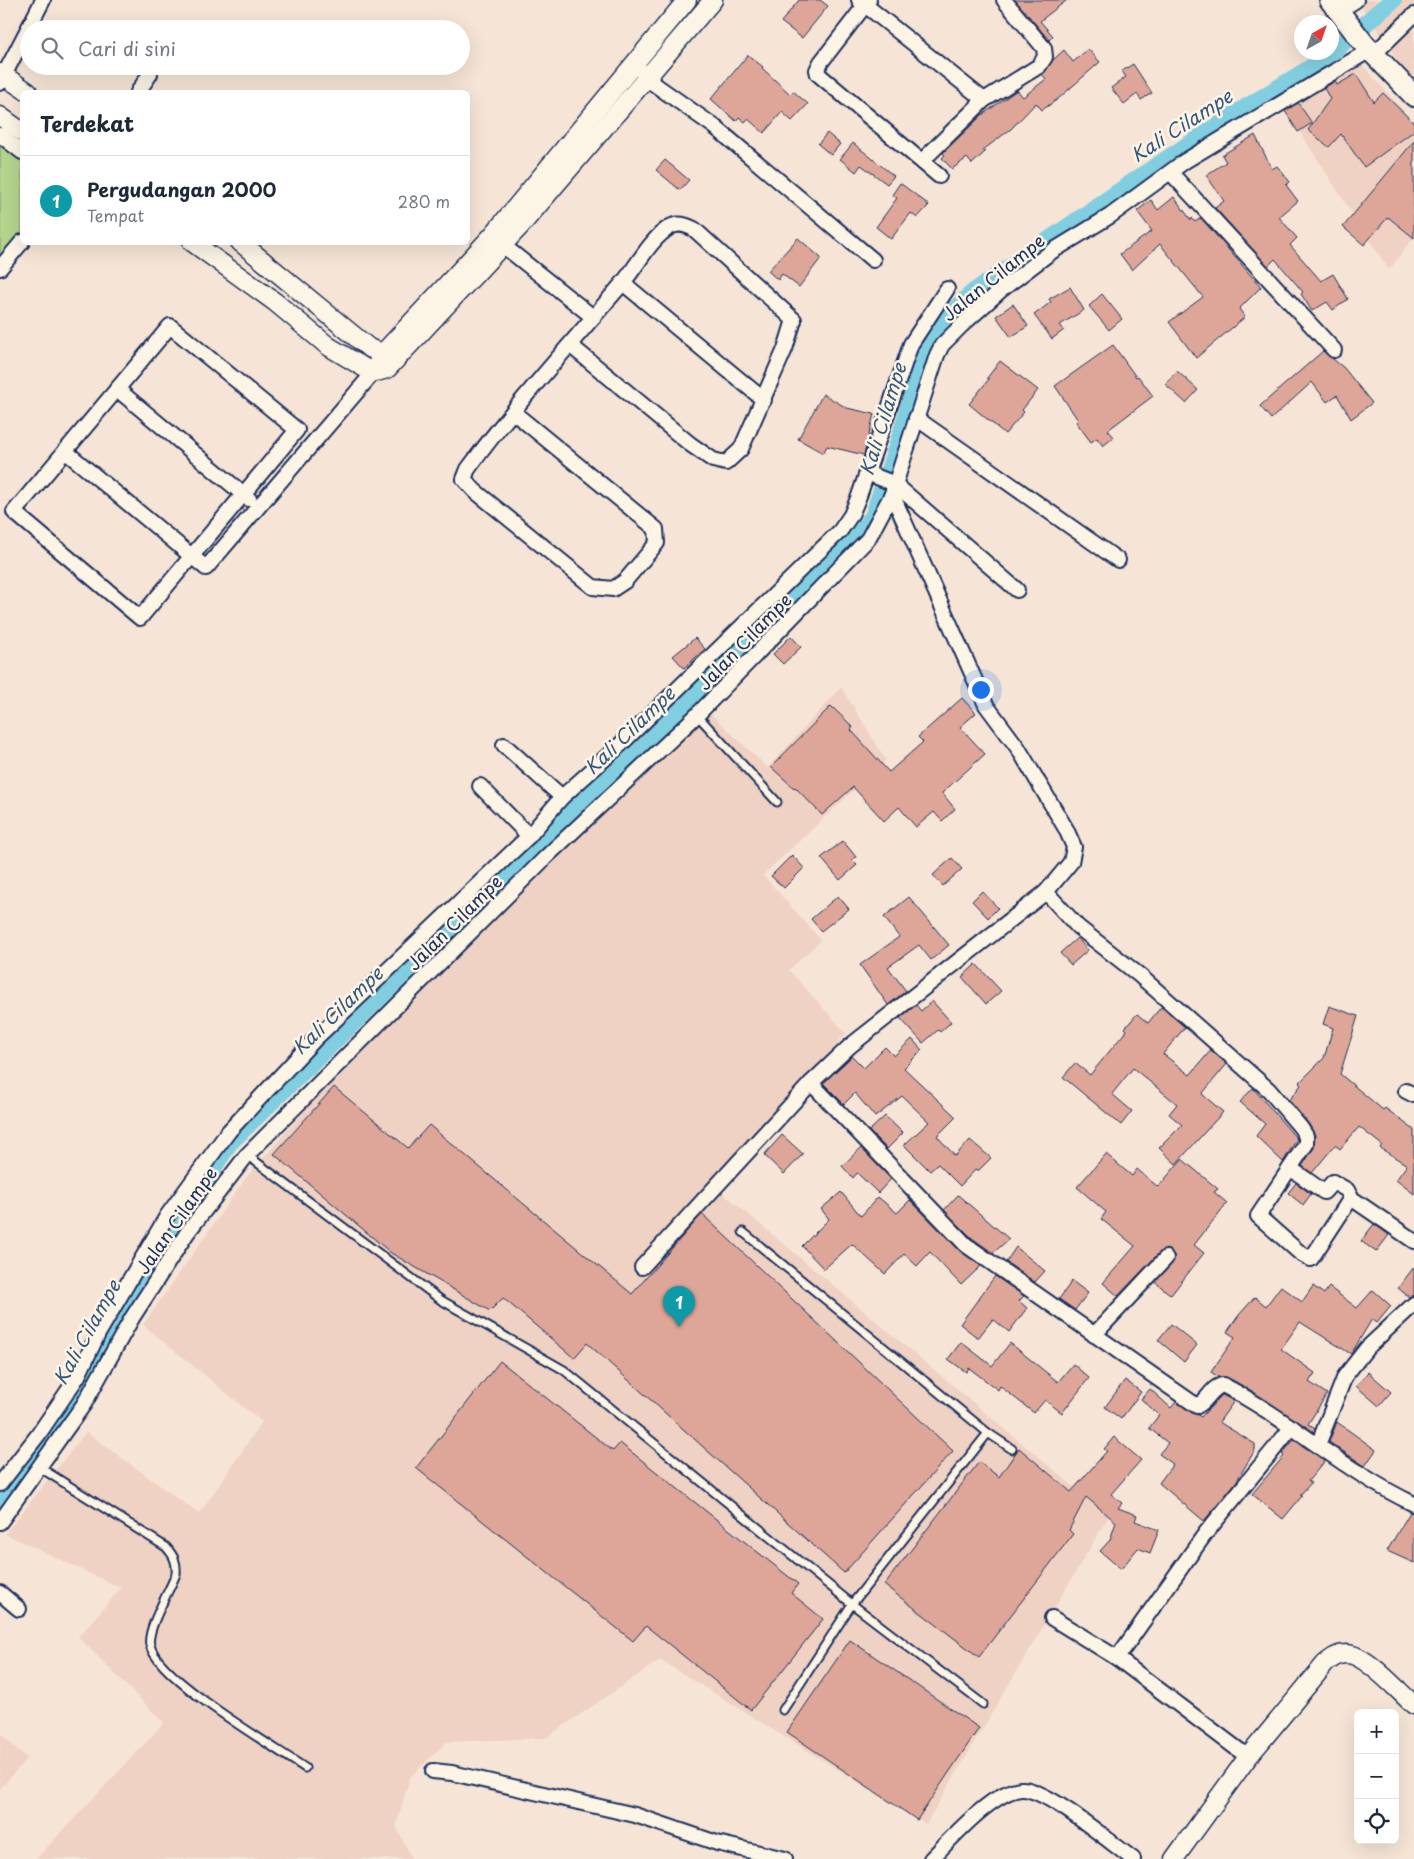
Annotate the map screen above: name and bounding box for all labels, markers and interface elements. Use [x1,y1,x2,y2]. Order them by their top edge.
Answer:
north arrow [1294,15,1339,60]
search box [20,20,470,75]
icon: search [38,34,66,62]
text: Cari di sini [78,34,176,62]
water label: Kali Cilampe [1125,81,1238,168]
text: Terdekat [40,107,134,139]
text: Pergudangan 2000 [87,175,276,203]
text: 1 [52,189,60,213]
text: 280 m [398,189,450,213]
text: Tempat [87,203,144,227]
street label: Jalan Cilampe [936,227,1050,327]
water label: Kali Cilampe [852,358,913,479]
street label: Jalan Cilampe [691,586,797,696]
your location [968,677,994,703]
water label: Kali Cilampe [578,679,681,780]
street label: Jalan Cilampe [400,868,508,976]
water label: Kali Cilampe [286,959,389,1060]
street label: Jalan Cilampe [129,1161,223,1279]
water label: Kali Cilampe [46,1273,127,1390]
pin: 1 [663,1286,695,1327]
map controls [1354,1709,1399,1844]
button: + [1354,1709,1399,1754]
button: − [1354,1754,1399,1799]
button: locate [1354,1799,1399,1844]

